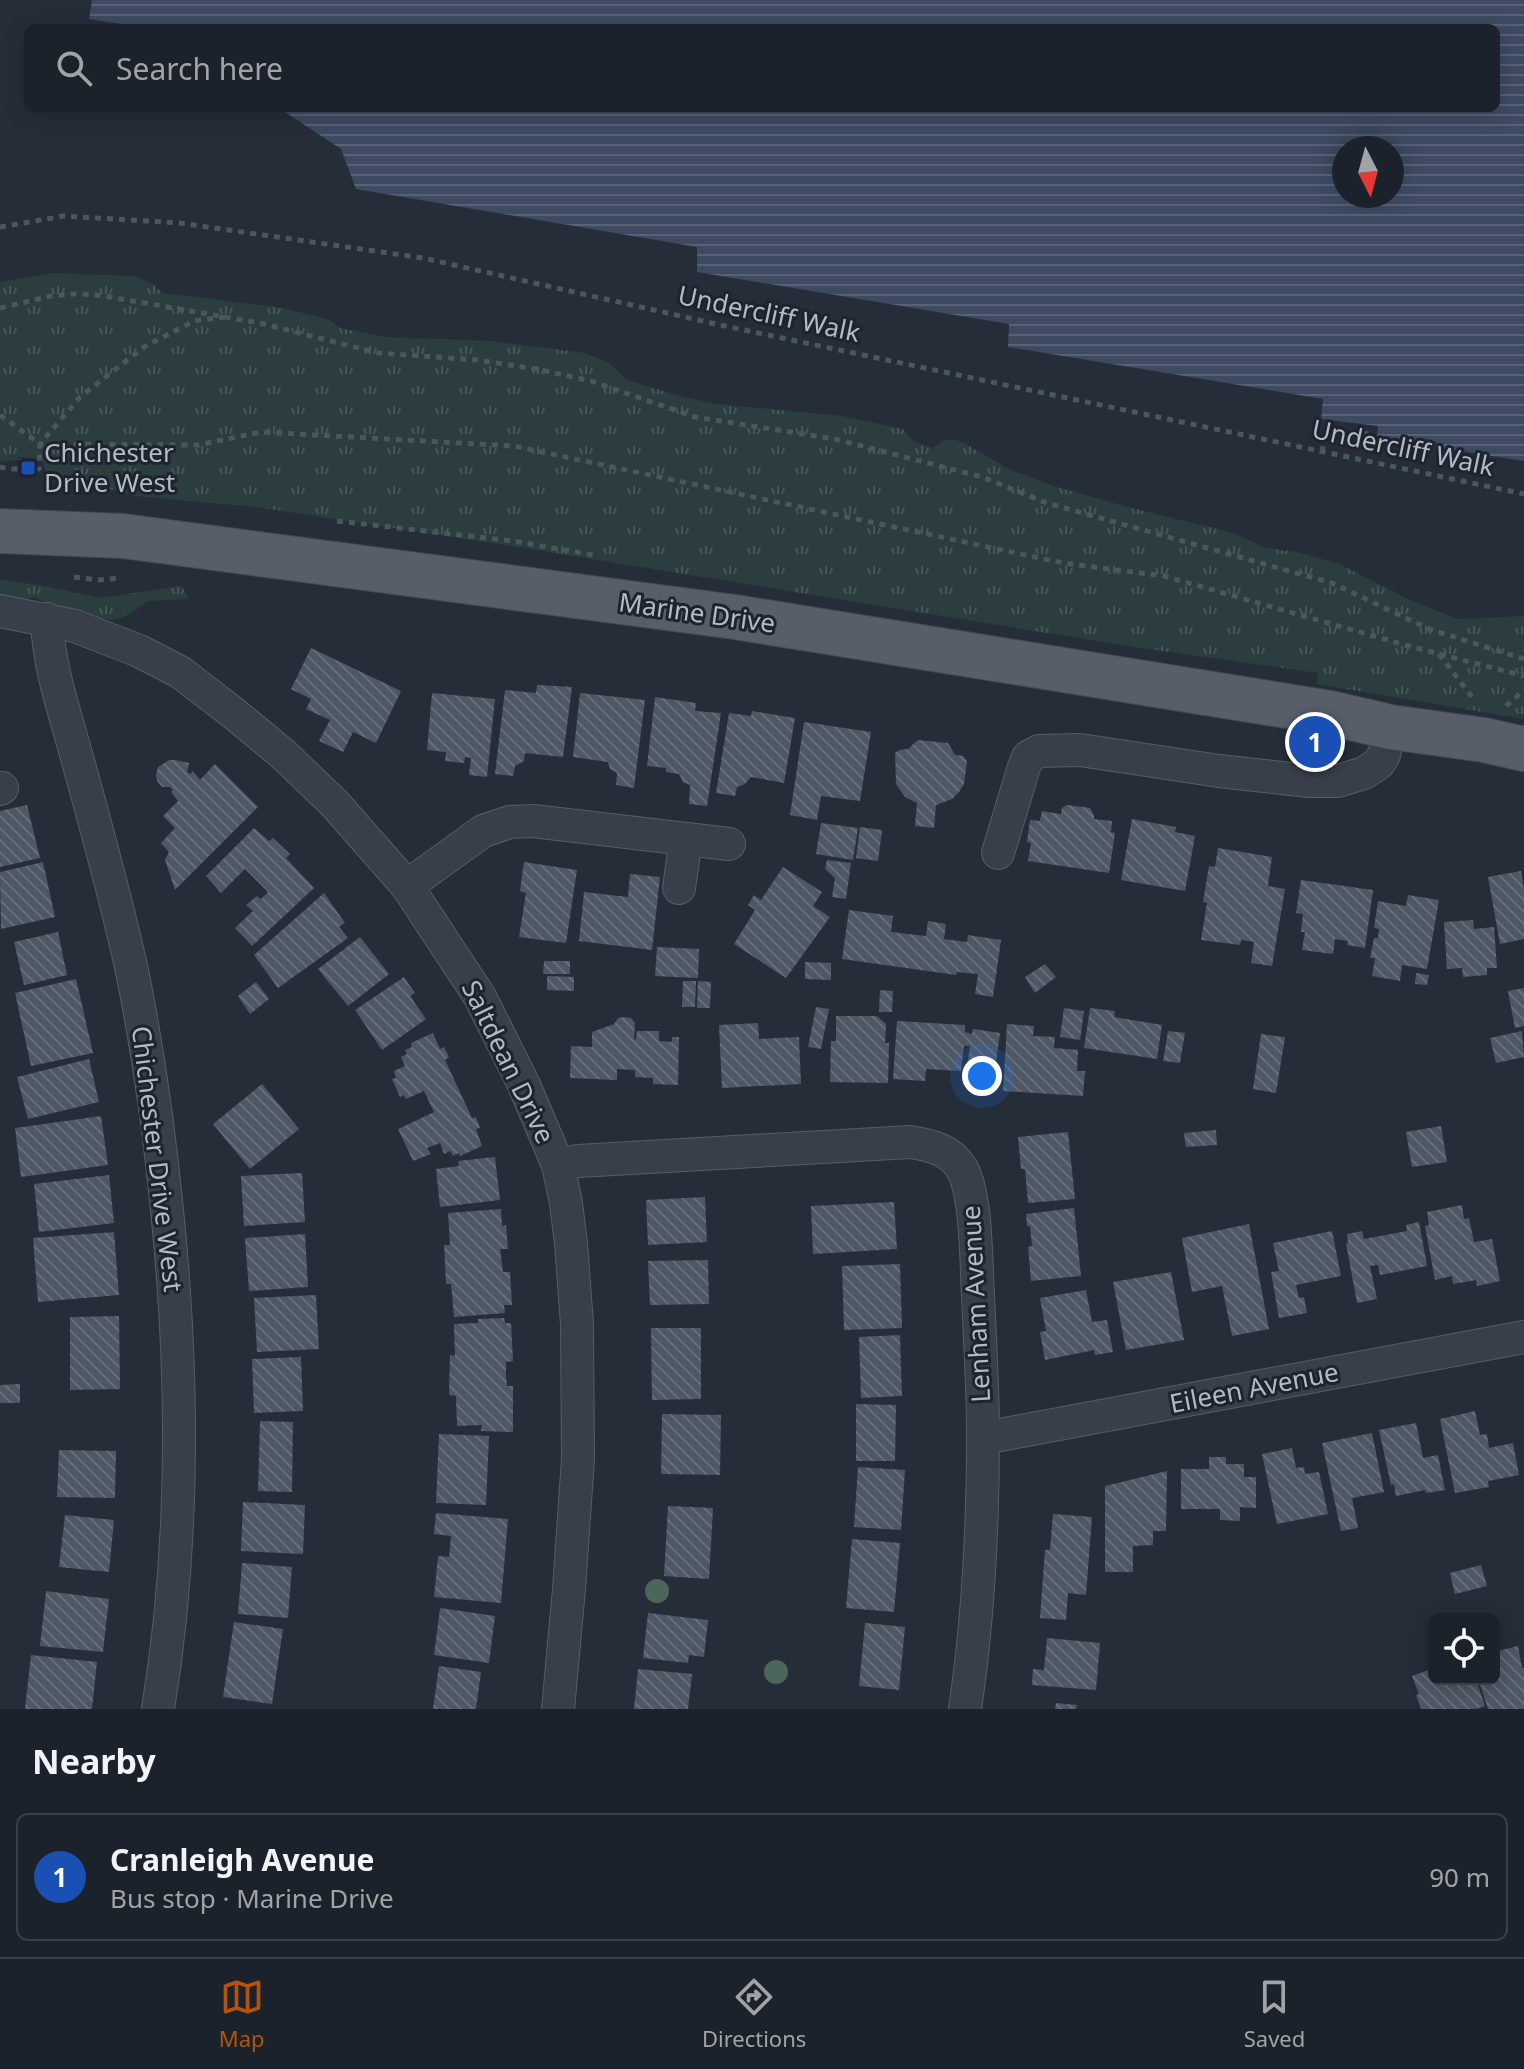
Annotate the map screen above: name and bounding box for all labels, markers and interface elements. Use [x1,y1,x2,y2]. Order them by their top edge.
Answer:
search box [24,24,1500,112]
icon: search [52,46,96,90]
text: Search here [116,48,283,89]
north arrow [1332,136,1404,208]
street label: Undercliff Walk [675,276,864,350]
street label: Undercliff Walk [1309,410,1498,484]
place label: Chichester Drive West [44,434,175,500]
marker: Chichester Drive West [19,459,37,477]
street label: Marine Drive [617,583,778,641]
pin: 1 [1289,712,1341,772]
street label: Saltdean Drive [454,974,564,1149]
street label: Chichester Drive West [124,1024,192,1294]
your location [962,1056,1002,1096]
street label: Lenham Avenue [952,1205,998,1404]
street label: Eileen Avenue [1166,1353,1341,1421]
map controls [1428,1613,1500,1685]
button: locate [1428,1613,1500,1685]
text: Nearby [32,1738,156,1784]
text: Cranleigh Avenue [110,1839,374,1880]
text: 1 [53,1859,67,1895]
text: 90 m [1429,1859,1490,1895]
text: Bus stop · Marine Drive [110,1880,394,1916]
tab: Map [219,1975,265,2053]
tab: Directions [702,1975,806,2053]
tab: Saved [1244,1975,1305,2053]

